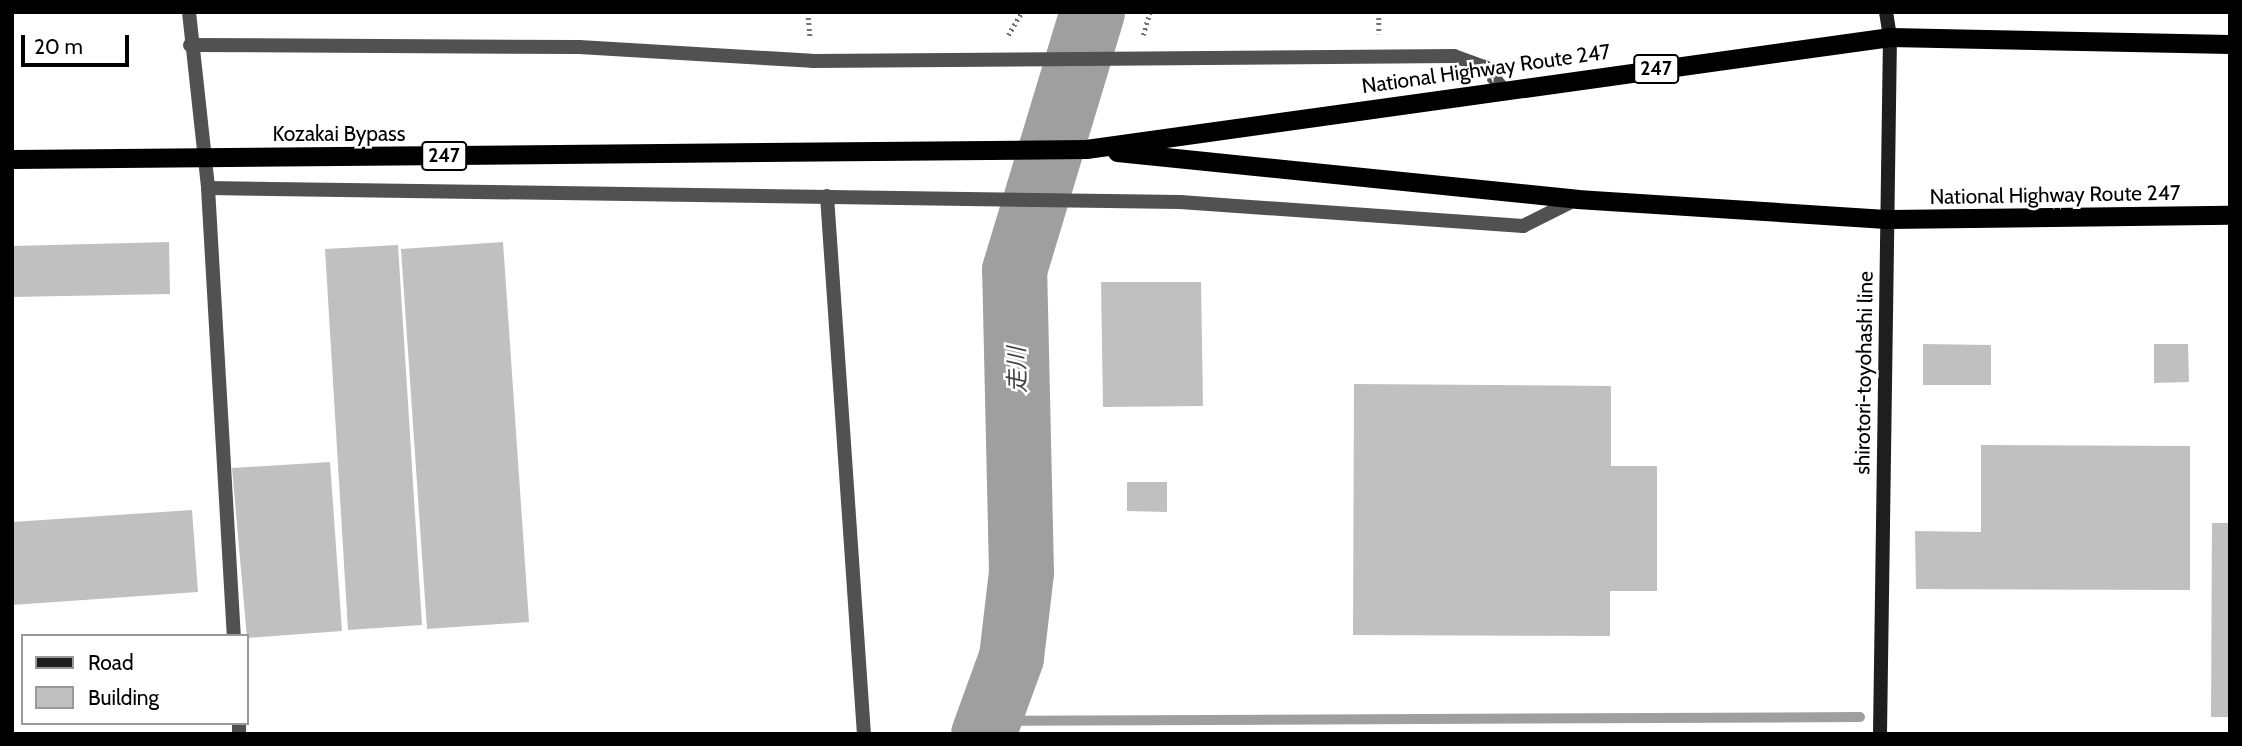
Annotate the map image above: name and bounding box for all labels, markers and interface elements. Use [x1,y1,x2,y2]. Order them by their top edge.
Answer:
scale bar [24,21,133,65]
text: 20 m [34,34,83,59]
street label: National Highway Route 247 [1360,39,1612,99]
road number: 247 [1632,54,1680,85]
street label: Kozakai Bypass [273,121,405,147]
road number: 247 [420,140,468,172]
street label: National Highway Route 247 [1929,180,2181,210]
street label: shirotori-toyohashi line [1850,271,1878,475]
water label: 走川 [1003,347,1031,393]
legend [21,634,248,725]
text: Road [88,650,134,675]
text: Building [88,685,159,710]

